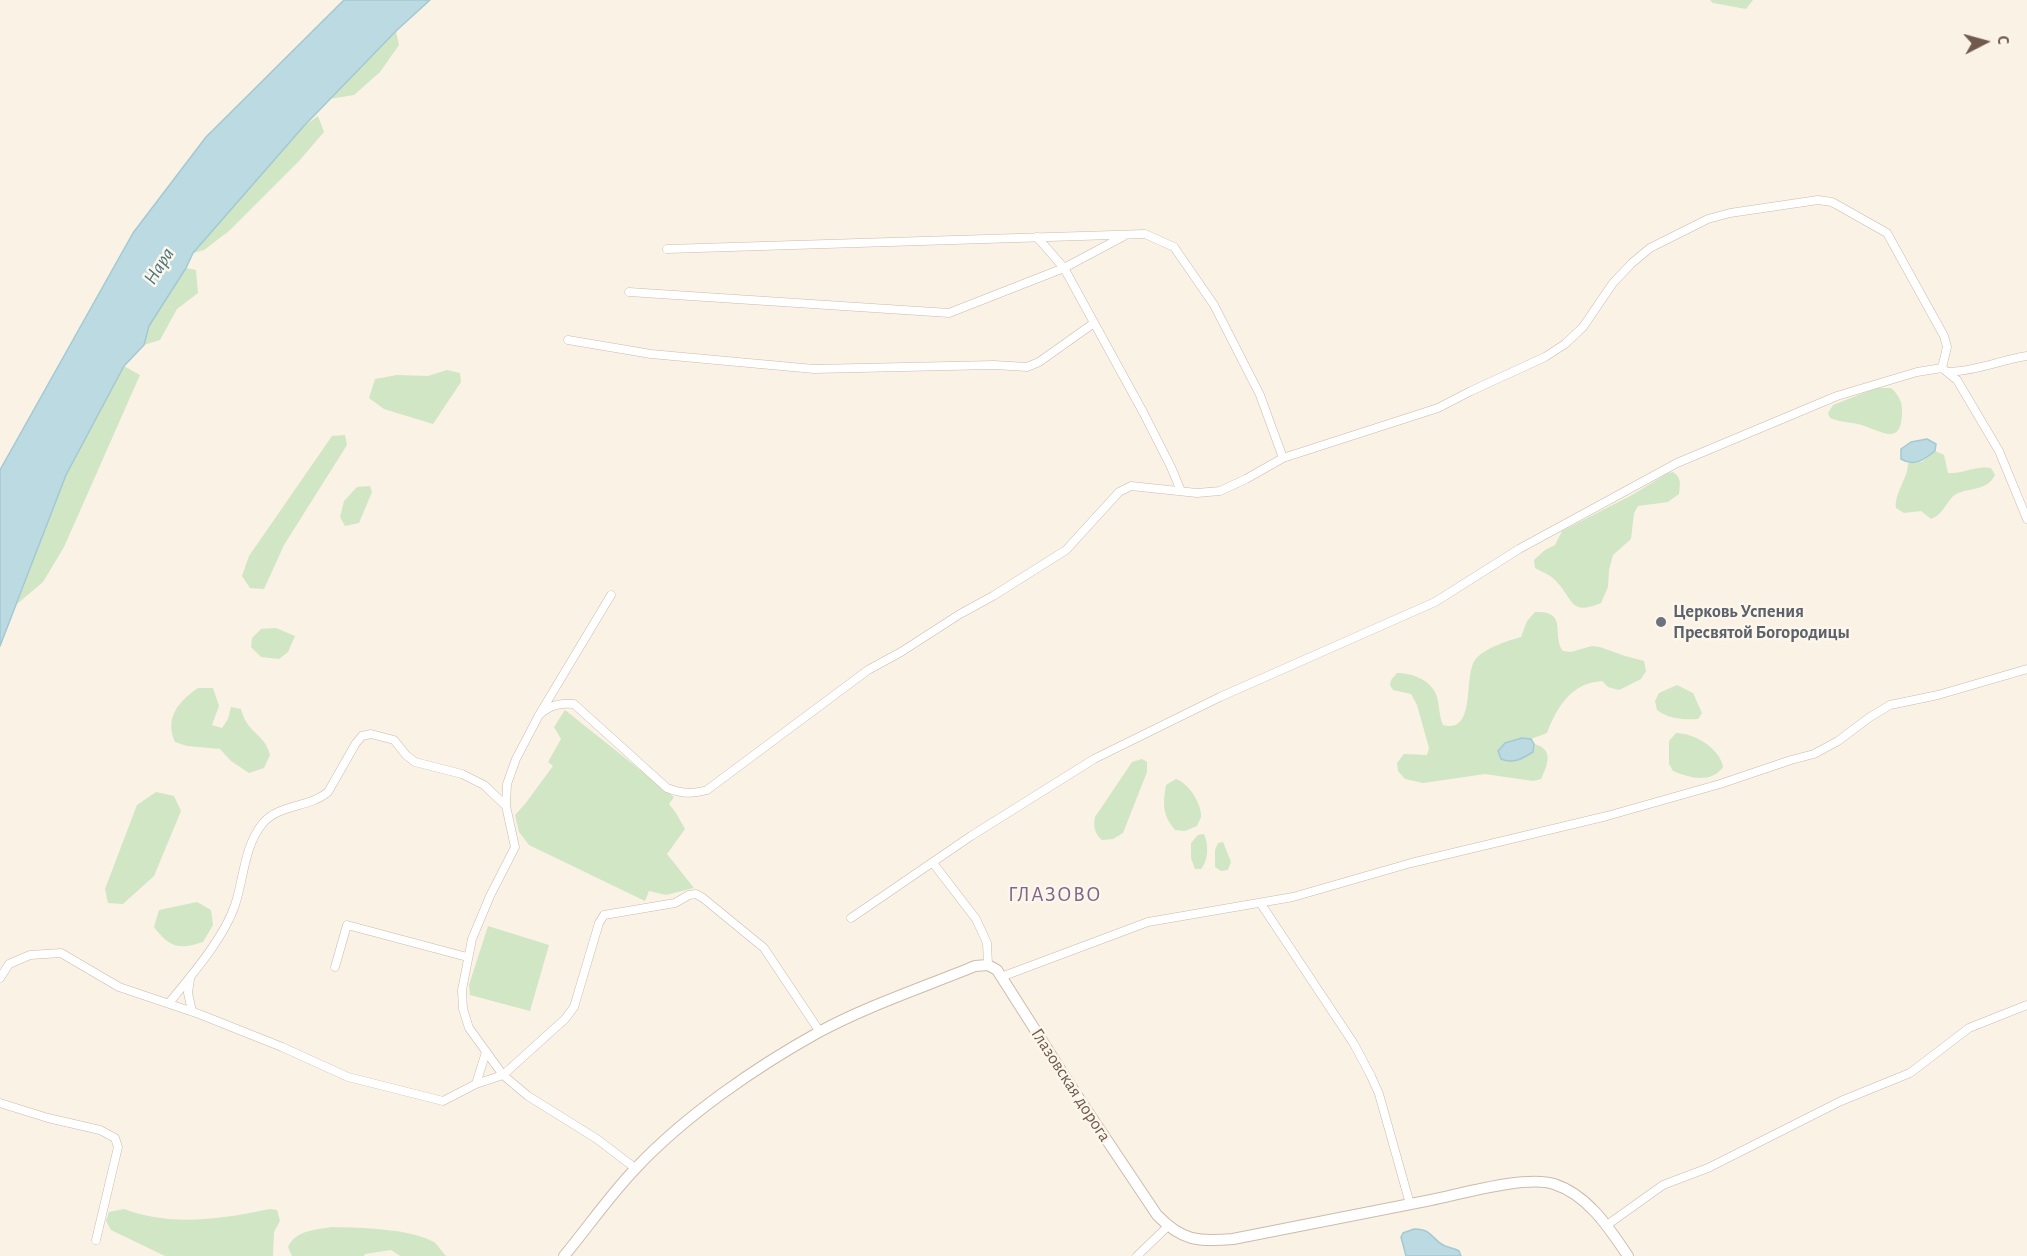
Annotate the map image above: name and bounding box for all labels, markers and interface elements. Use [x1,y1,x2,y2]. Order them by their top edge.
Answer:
north arrow [1955,12,2015,72]
text: С [1994,35,2011,45]
water label: Нара [138,243,180,289]
place label: Церковь Успения Пресвятой Богородицы [1673,601,1850,644]
marker: Церковь Успения Пресвятой Богородицы [1654,615,1668,629]
district label: ГЛАЗОВО [1008,882,1102,908]
street label: Глазовская дорога [1026,1024,1116,1146]

